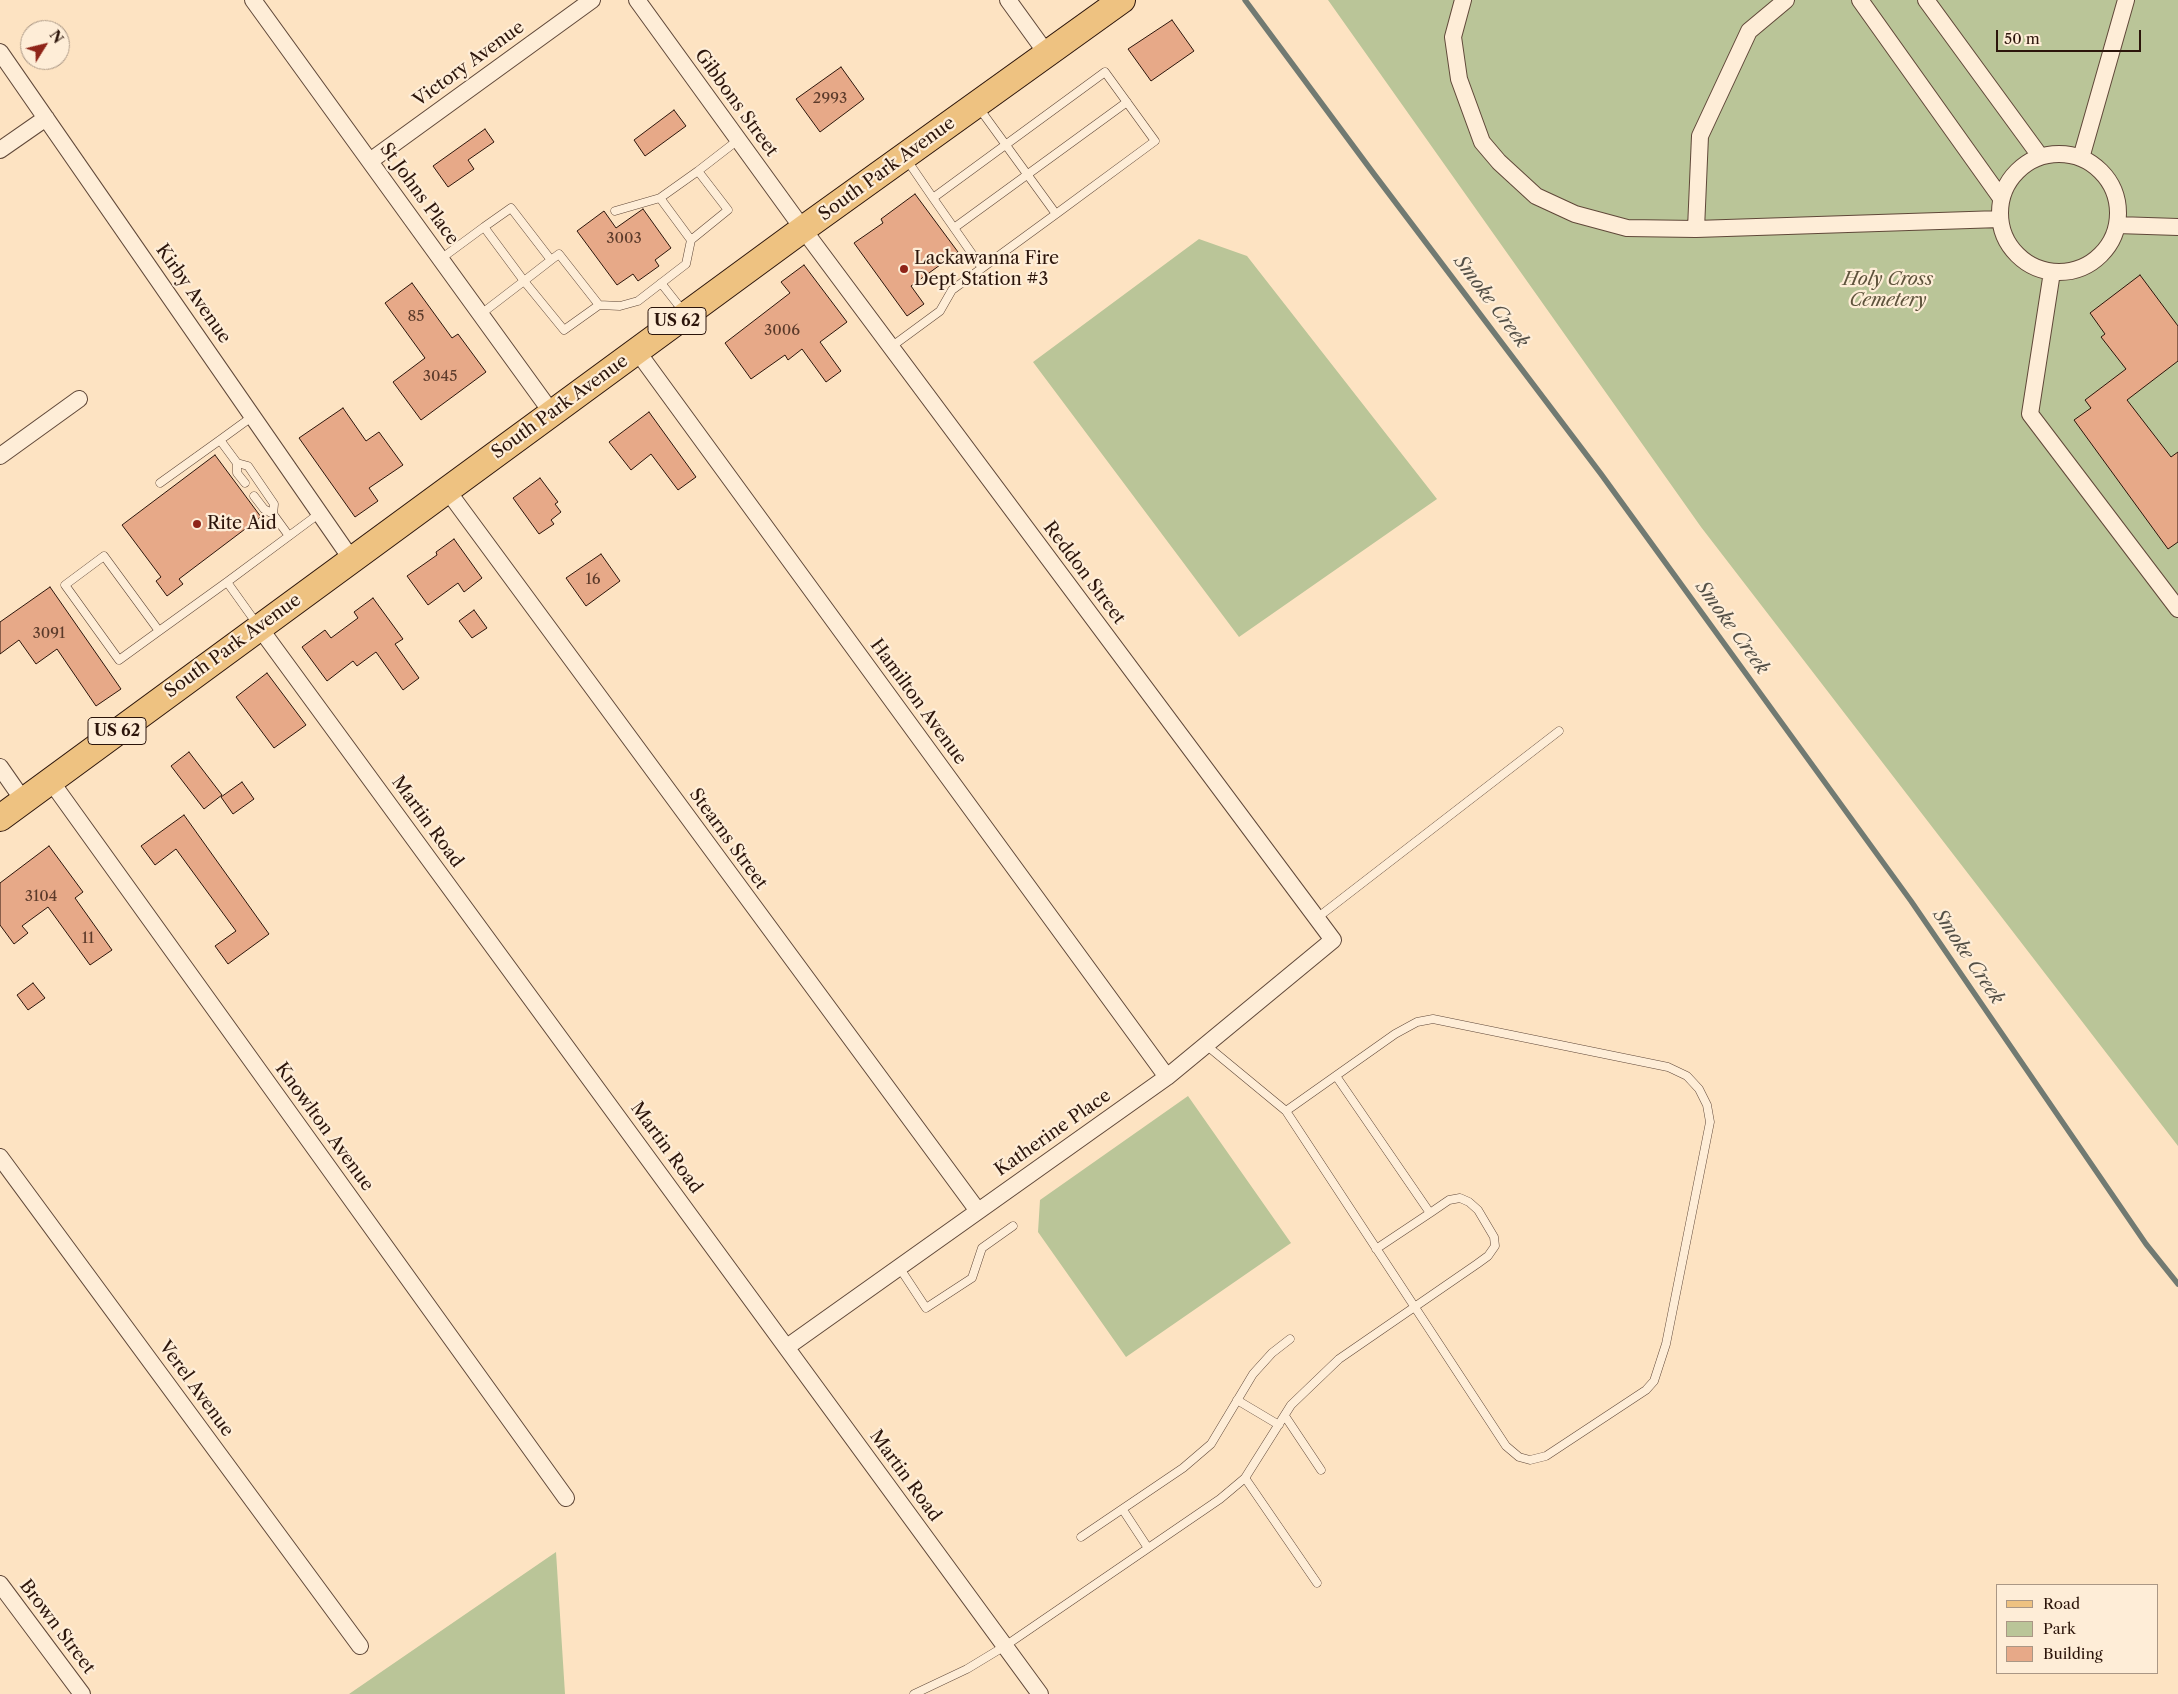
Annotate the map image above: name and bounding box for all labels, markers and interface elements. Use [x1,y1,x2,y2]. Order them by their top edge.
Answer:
street label: Victory Avenue [409,17,529,111]
north arrow [20,20,70,70]
scale bar [1998,20,2143,52]
text: N [45,27,67,47]
text: 50 m [2004,29,2040,48]
street label: Gibbons Street [690,45,782,161]
house number: 2993 [813,90,847,108]
street label: South Park Avenue [815,112,959,226]
street label: St Johns Place [375,139,463,249]
house number: 3003 [606,230,642,248]
street label: Kirby Avenue [151,240,235,348]
place label: Lackawanna Fire Dept Station #3 [914,248,1059,290]
water label: Smoke Creek [1449,251,1533,353]
marker: Lackawanna Fire Dept Station #3 [898,263,910,275]
park label: Holy Cross Cemetery [1843,269,1933,312]
house number: 85 [407,308,425,326]
road number: US 62 [648,308,706,334]
house number: 3006 [764,322,800,340]
street label: South Park Avenue [488,350,632,464]
house number: 3045 [423,368,457,386]
place label: Rite Aid [207,513,277,535]
street label: Reddon Street [1038,517,1130,629]
marker: Rite Aid [191,518,203,530]
house number: 16 [585,571,601,589]
water label: Smoke Creek [1690,577,1774,679]
street label: South Park Avenue [161,589,305,703]
house number: 3091 [33,625,65,643]
street label: Hamilton Avenue [865,635,971,769]
road number: US 62 [88,718,146,744]
street label: Martin Road [387,772,467,872]
street label: Stearns Street [684,784,772,894]
house number: 3104 [25,888,57,906]
water label: Smoke Creek [1928,905,2008,1009]
house number: 11 [82,930,94,948]
street label: Knowlton Avenue [270,1059,378,1195]
street label: Katherine Place [991,1085,1115,1181]
street label: Martin Road [626,1098,706,1198]
street label: Verel Avenue [154,1337,238,1441]
street label: Martin Road [865,1426,945,1526]
street label: Brown Street [15,1576,99,1678]
legend [1996,1584,2158,1674]
text: Road [2043,1594,2080,1613]
text: Park [2043,1619,2076,1638]
text: Building [2043,1644,2103,1663]

